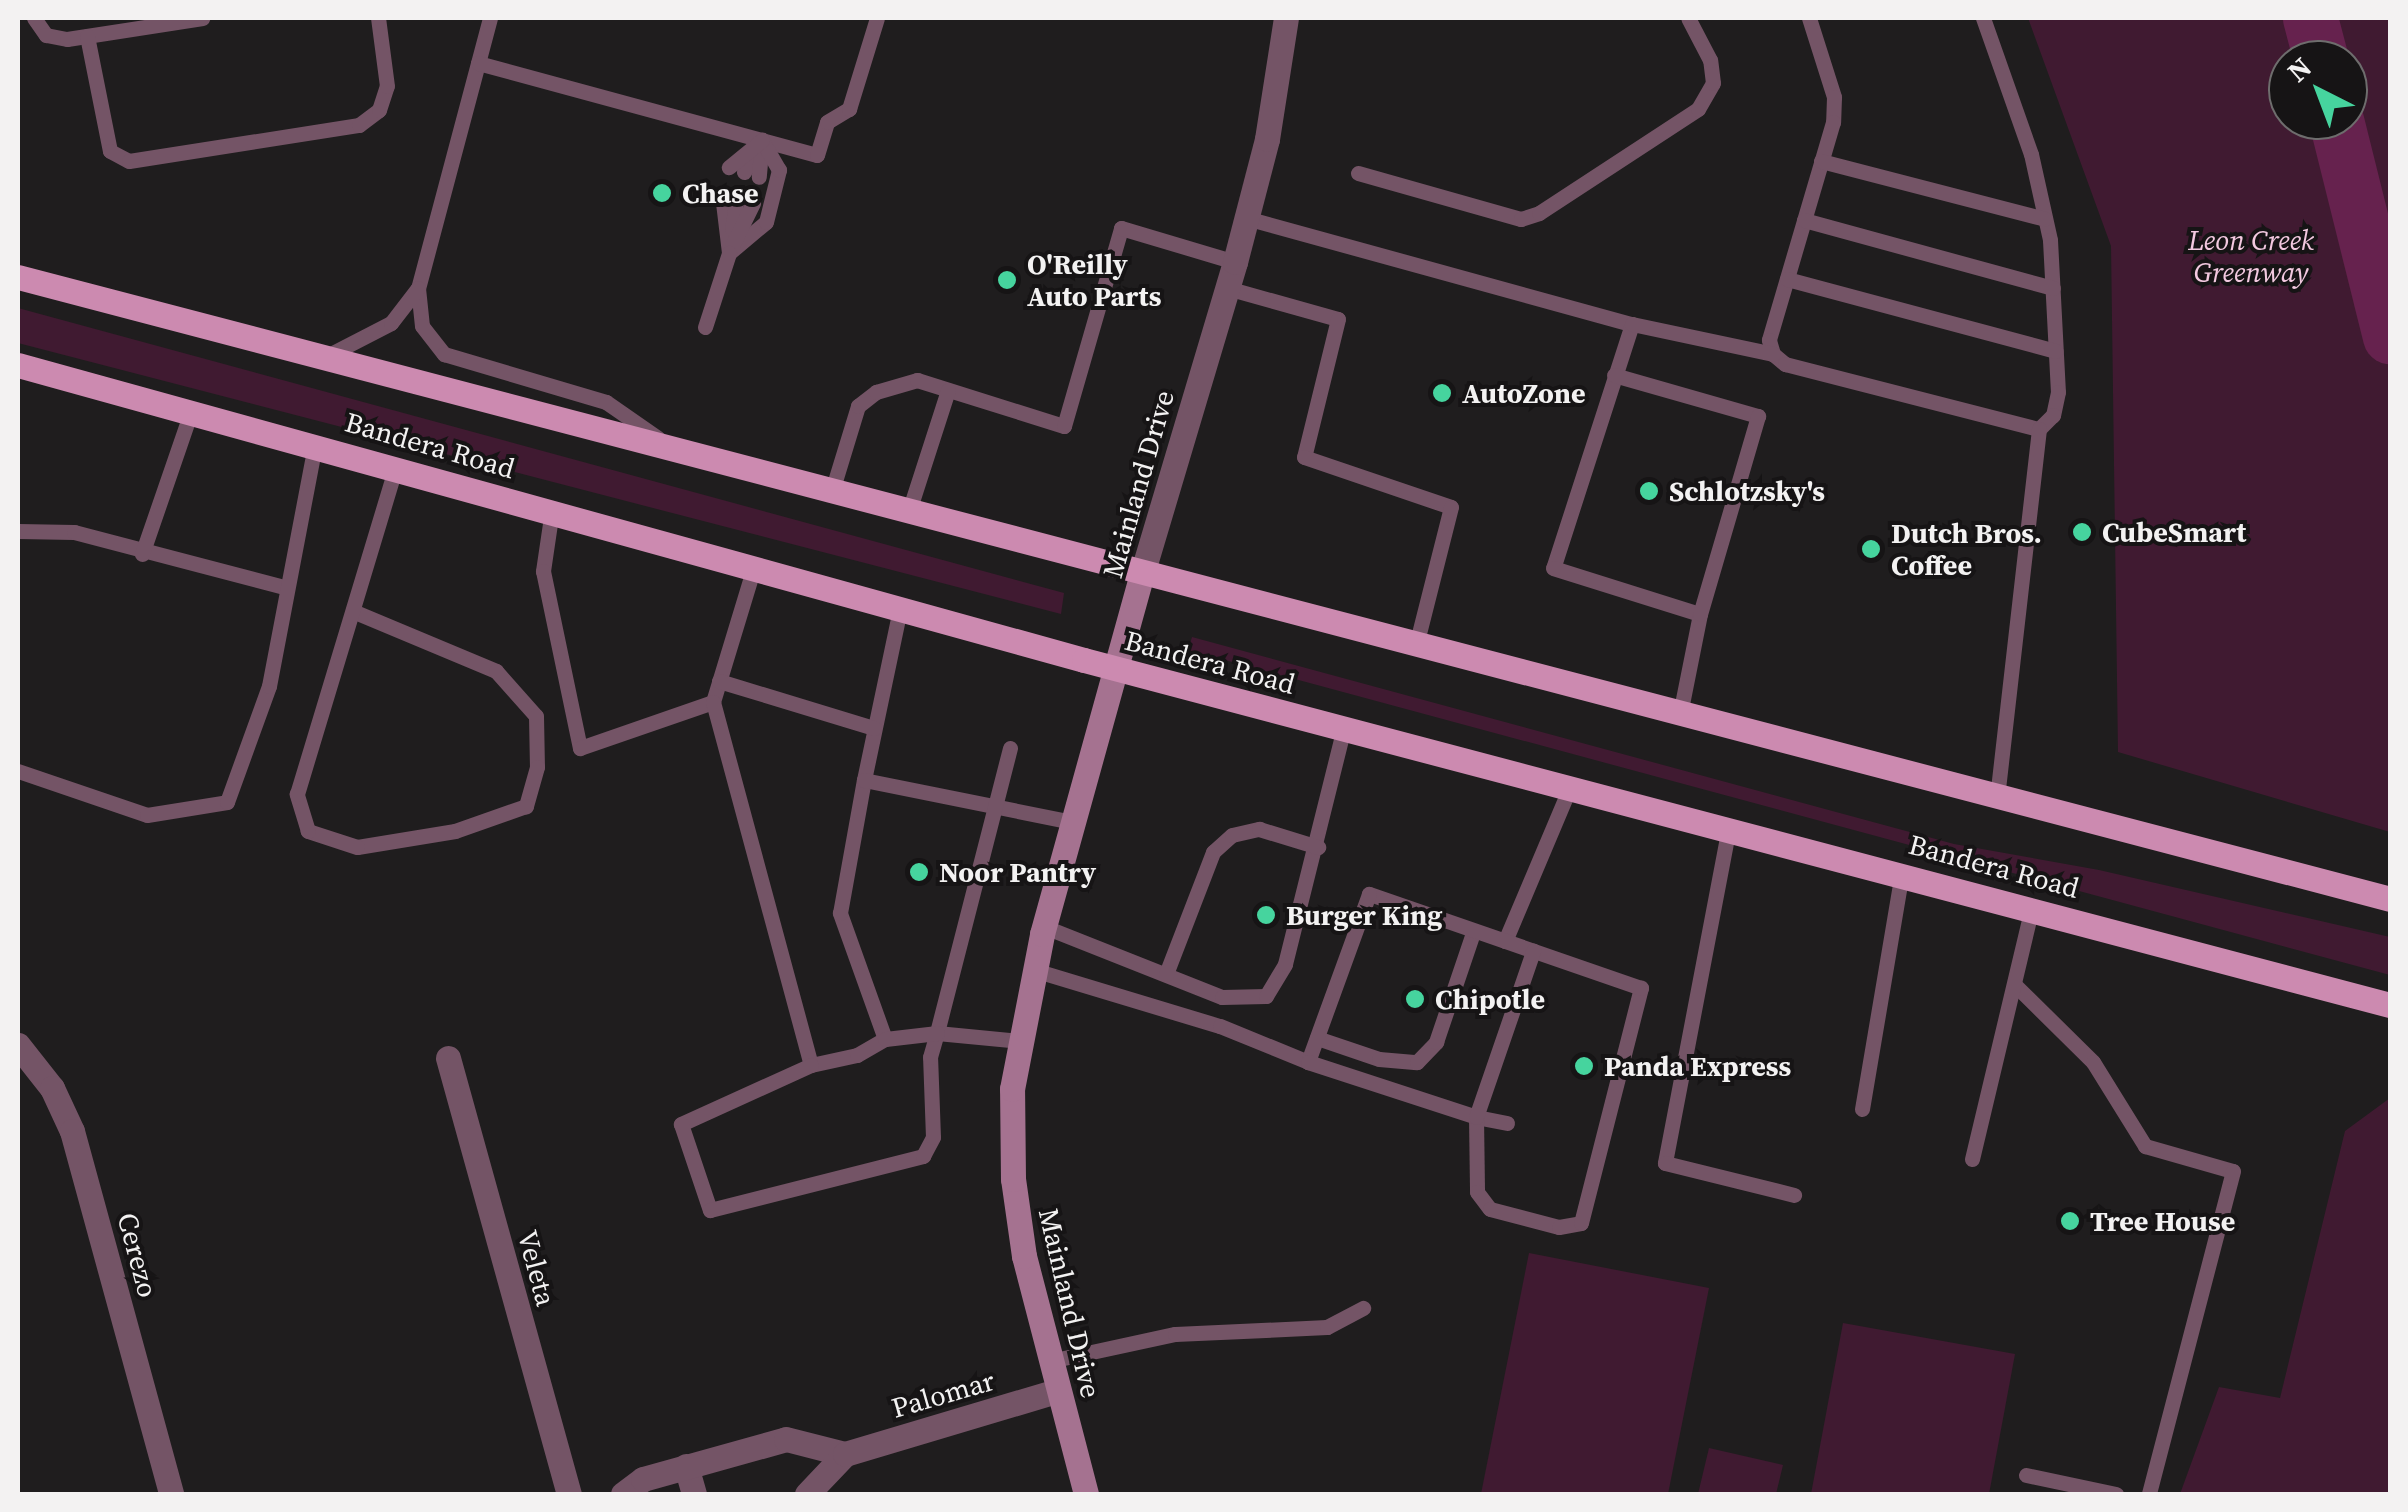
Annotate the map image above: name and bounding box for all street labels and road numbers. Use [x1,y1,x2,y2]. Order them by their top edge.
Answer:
street label: Mainland Drive [1095,386,1181,582]
street label: Bandera Road [341,405,519,485]
street label: Bandera Road [1121,623,1299,701]
street label: Bandera Road [1905,827,2083,905]
street label: Mainland Drive [1032,1205,1108,1401]
street label: Cerezo [111,1209,165,1301]
street label: Veleta [511,1227,563,1309]
street label: Palomar [888,1363,998,1425]

